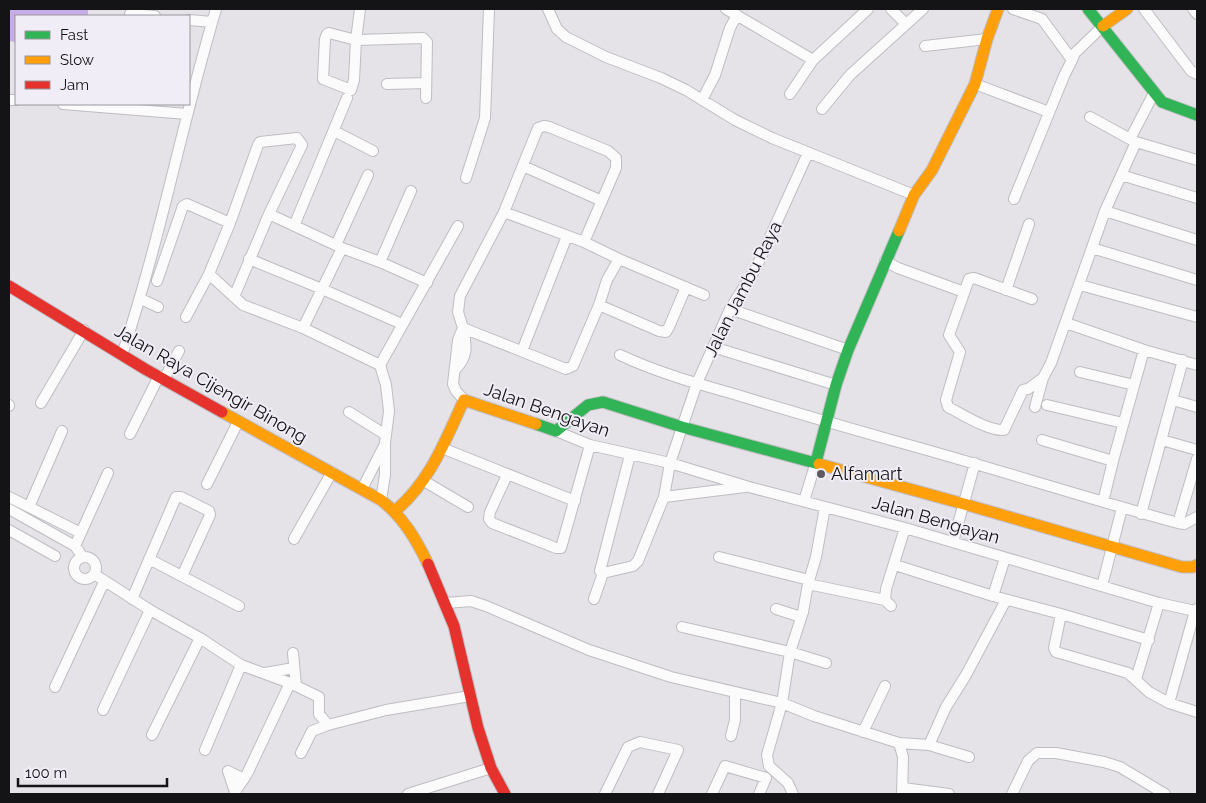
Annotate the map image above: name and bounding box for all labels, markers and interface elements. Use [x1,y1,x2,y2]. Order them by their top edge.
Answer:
legend [15,15,190,105]
text: Fast [60,26,88,44]
text: Slow [60,51,94,69]
text: Jam [60,76,89,94]
street label: Jalan Jambu Raya [699,217,786,360]
street label: Jalan Raya Cijengir Binong [111,320,311,447]
street label: Jalan Bengayan [482,378,613,441]
place label: Alfamart [831,463,902,484]
marker: Alfamart [815,468,827,480]
street label: Jalan Bengayan [870,491,1002,548]
scale bar [18,756,166,788]
text: 100 m [25,764,67,782]

